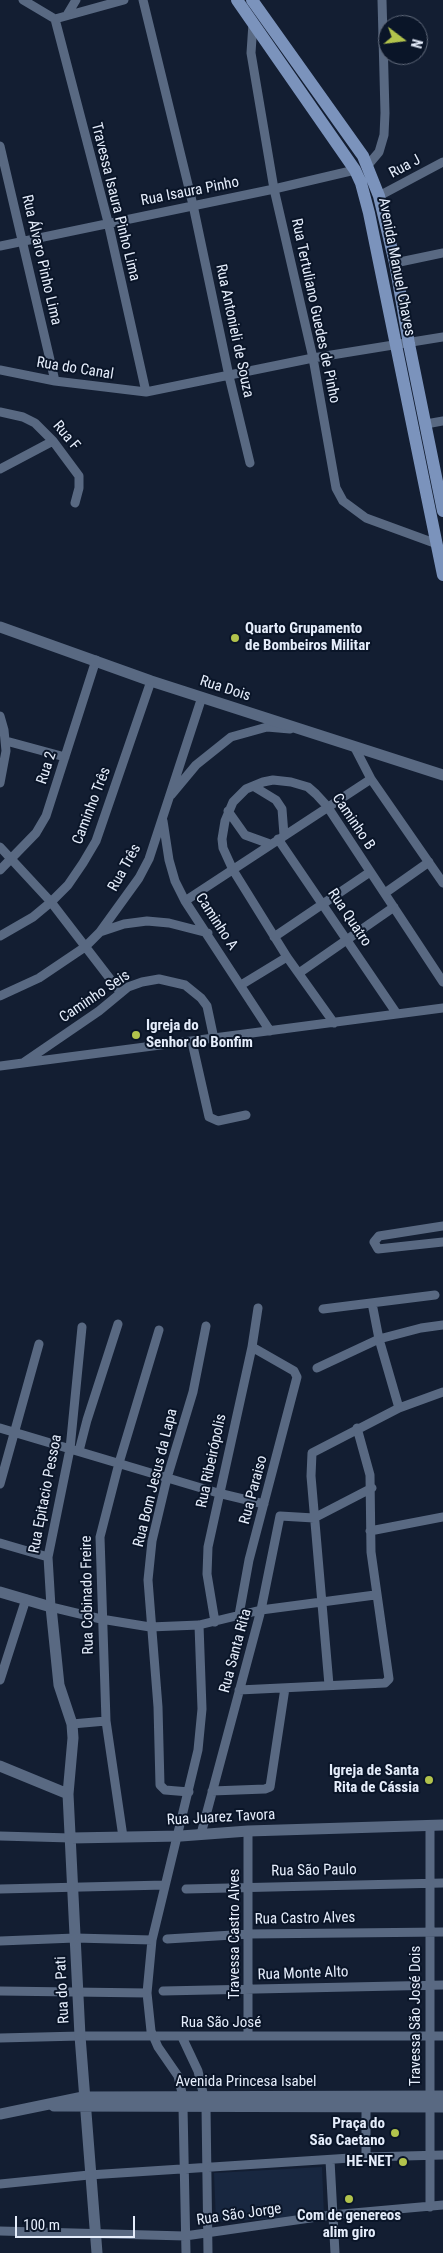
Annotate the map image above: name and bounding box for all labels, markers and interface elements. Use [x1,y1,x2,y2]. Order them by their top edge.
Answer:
north arrow [378,15,428,65]
text: N [408,37,425,50]
street label: Travessa Isaura Pinho Lima [87,121,143,283]
street label: Rua J [386,151,424,183]
street label: Rua Isaura Pinho [139,174,241,210]
street label: Rua Álvaro Pinho Lima [17,193,65,327]
street label: Avenida Manuel Chaves [374,196,418,338]
street label: Rua Tertuliano Guedes de Pinho [287,217,343,405]
street label: Rua Antonieli de Souza [211,263,257,399]
street label: Rua do Canal [35,354,115,384]
street label: Rua F [48,418,84,454]
place label: Quarto Grupamento de Bombeiros Militar [245,620,370,655]
marker: Quarto Grupamento de Bombeiros Militar [229,632,241,644]
street label: Rua Dois [197,672,253,706]
street label: Rua 2 [33,749,61,787]
street label: Caminho Três [69,765,115,847]
street label: Caminho B [328,790,378,854]
street label: Rua Três [105,841,145,895]
street label: Rua Quatro [323,886,375,950]
street label: Caminho A [191,890,241,954]
street label: Caminho Seis [56,967,134,1027]
place label: Igreja do Senhor do Bonfim [146,1017,253,1052]
marker: Igreja do Senhor do Bonfim [130,1029,142,1041]
street label: Rua Bom Jesus da Lapa [130,1407,182,1549]
street label: Rua Ribeirópolis [193,1412,231,1510]
street label: Rua Epitacio Pessoa [26,1433,66,1555]
street label: Rua Paraiso [236,1454,272,1526]
street label: Rua Cobinado Freire [78,1535,98,1655]
street label: Rua Santa Rita [216,1607,256,1695]
place label: Igreja de Santa Rita de Cássia [329,1762,419,1797]
marker: Igreja de Santa Rita de Cássia [423,1774,435,1786]
street label: Rua Juarez Tavora [166,1806,276,1830]
street label: Rua São Paulo [271,1861,357,1881]
street label: Travessa Castro Alves [226,1869,244,1999]
street label: Rua Castro Alves [255,1909,355,1929]
street label: Travessa São José Dois [407,1946,425,2086]
street label: Rua do Pati [52,1956,74,2024]
street label: Rua Monte Alto [257,1963,349,1985]
street label: Rua São José [181,2014,261,2032]
street label: Avenida Princesa Isabel [175,2073,317,2091]
place label: Praça do São Caetano [310,2115,385,2150]
marker: Praça do São Caetano [389,2127,401,2139]
place label: HE-NET [346,2153,393,2171]
marker: HE-NET [397,2156,409,2168]
marker: Com de genereos alim giro [343,2193,355,2205]
street label: Rua São Jorge [195,2200,283,2230]
scale bar [18,2206,138,2238]
place label: Com de genereos alim giro [297,2207,401,2242]
text: 100 m [23,2216,60,2234]

